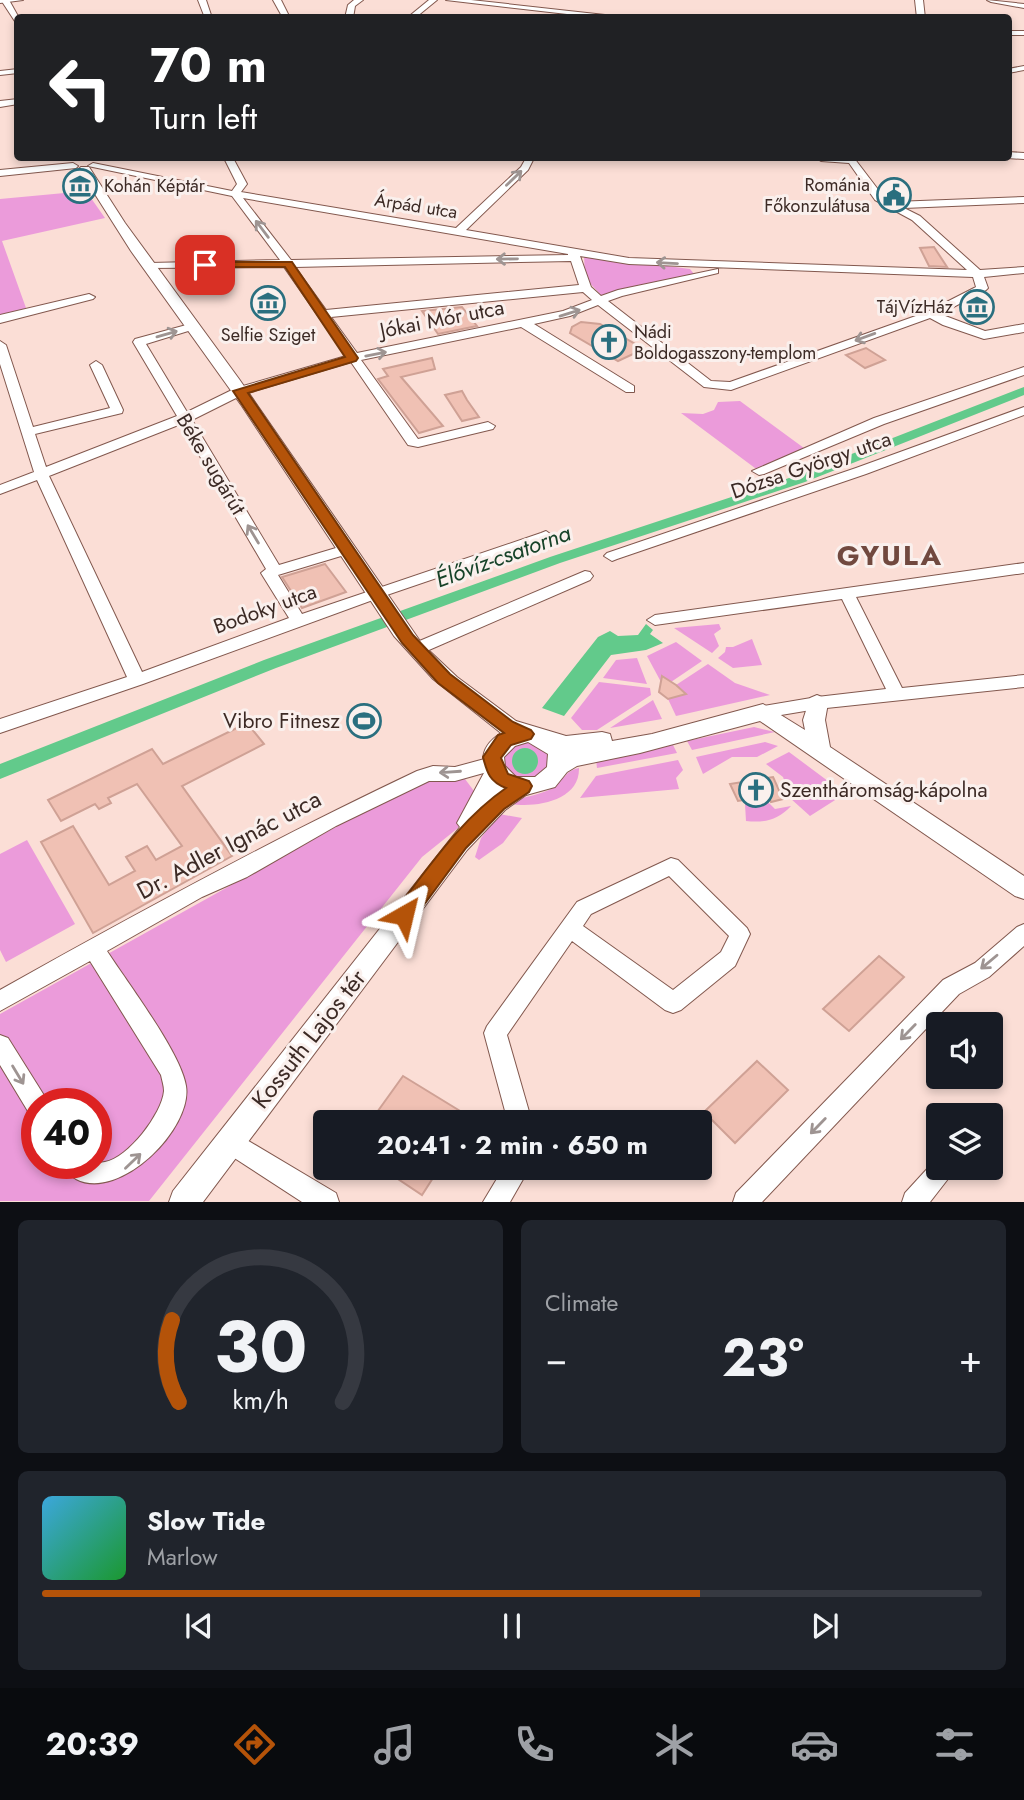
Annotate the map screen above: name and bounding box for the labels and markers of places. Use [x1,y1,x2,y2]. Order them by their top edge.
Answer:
museum icon: Kohán Képtár [61,167,99,205]
place label: Románia Főkonzulátusa [764,172,870,219]
place label: Kohán Képtár [104,173,206,199]
public building icon: Románia Főkonzulátusa [875,176,913,214]
pin [175,235,235,295]
museum icon: Selfie Sziget [249,284,287,322]
museum icon: TájVízHáz [958,288,996,326]
place label: TájVízHáz [877,294,954,320]
place label: Nádi Boldogasszony-templom [634,319,816,366]
place label: Selfie Sziget [221,322,316,348]
church icon: Nádi Boldogasszony-templom [590,323,628,361]
sports icon: Vibro Fitnesz [345,702,383,740]
place label: Vibro Fitnesz [223,706,340,736]
church icon: Szentháromság-kápolna [737,771,775,809]
place label: Szentháromság-kápolna [780,775,988,805]

